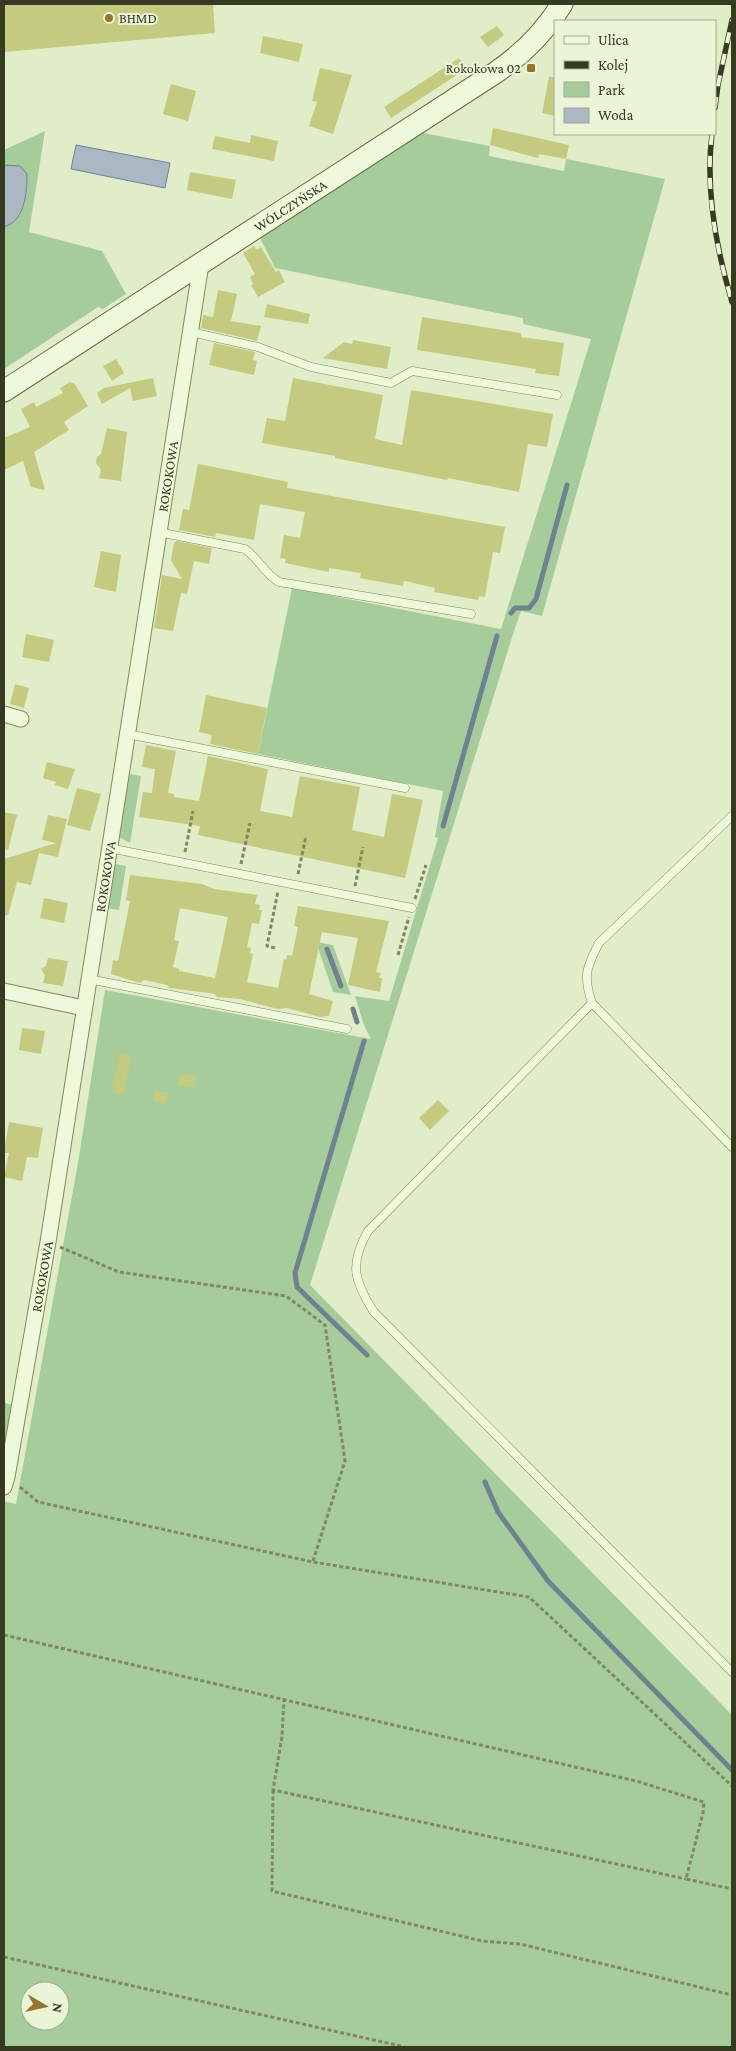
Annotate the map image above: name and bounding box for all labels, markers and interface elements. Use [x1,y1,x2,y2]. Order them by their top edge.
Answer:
place label: BHMD [119,10,157,26]
marker: BHMD [103,12,115,24]
legend [554,20,716,135]
text: Ulica [598,32,629,48]
text: Kolej [598,57,628,74]
place label: Rokokowa 02 [446,60,521,76]
marker: Rokokowa 02 [525,62,537,74]
text: Park [598,82,625,98]
text: Woda [598,107,633,123]
street label: WÓLCZYŃSKA [251,176,330,235]
street label: ROKOKOWA [154,440,181,513]
street label: ROKOKOWA [92,840,119,913]
street label: ROKOKOWA [28,1240,56,1313]
north arrow [20,1981,70,2031]
text: N [49,2002,66,2014]

